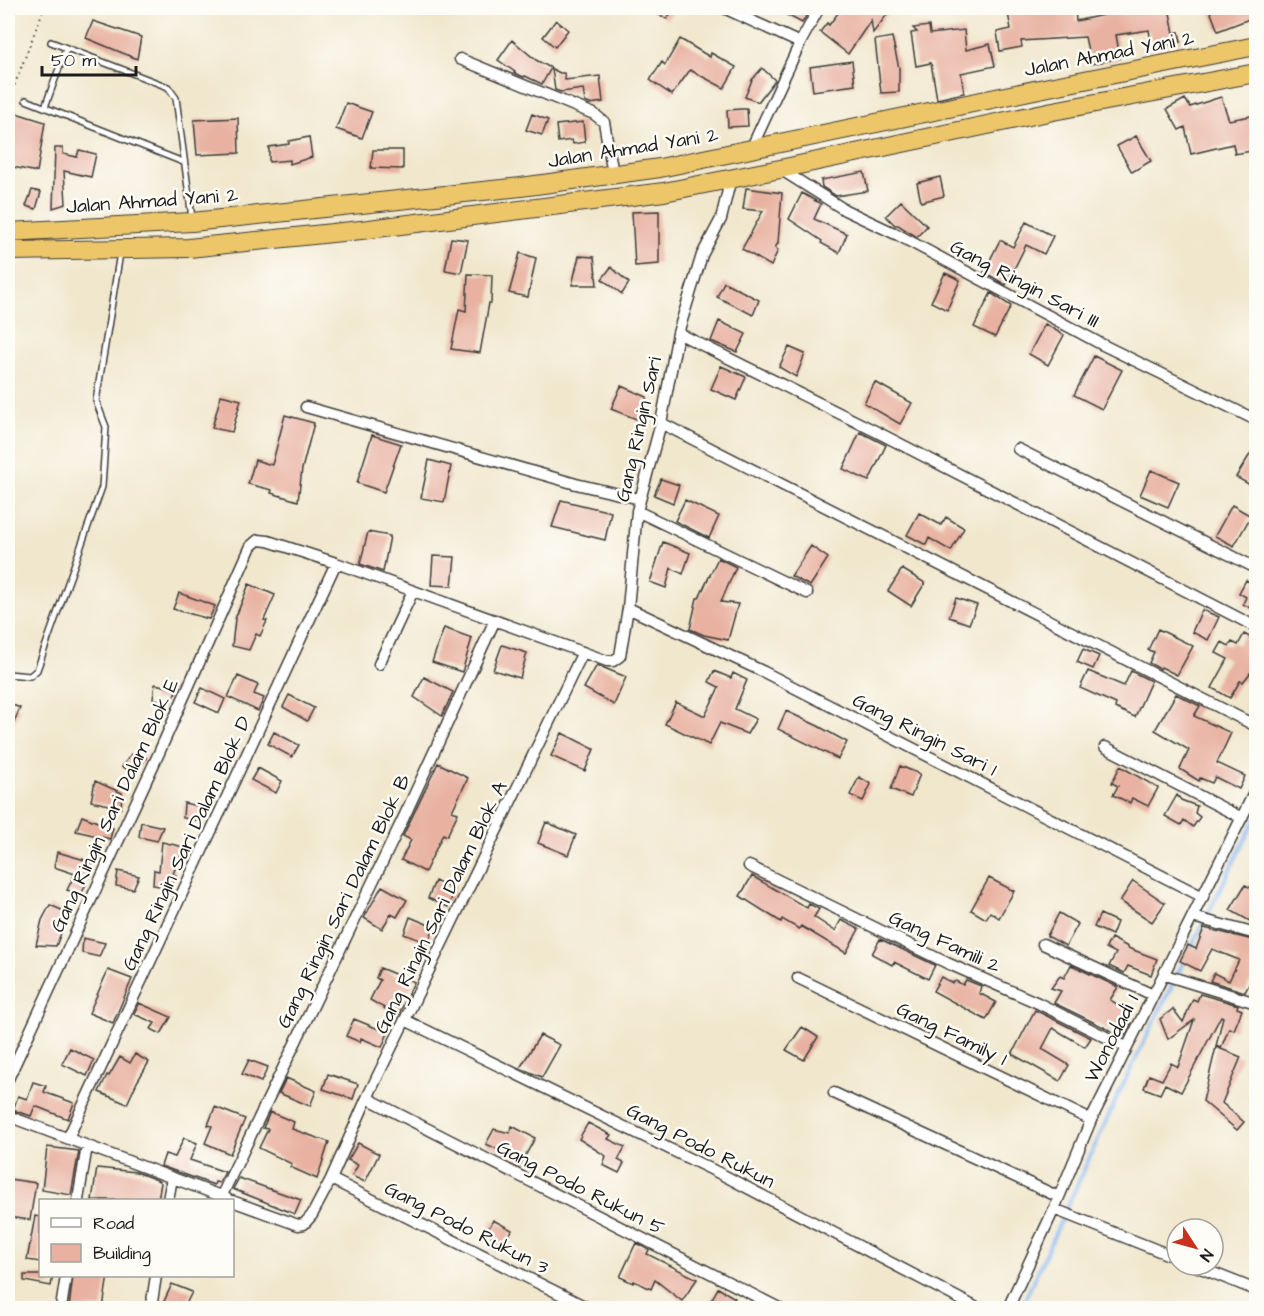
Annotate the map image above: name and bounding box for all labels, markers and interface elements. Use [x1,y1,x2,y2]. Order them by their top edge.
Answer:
street label: Jalan Ahmad Yani 2 [1022,24,1197,84]
scale bar [42,39,136,77]
text: 50 m [51,48,96,73]
street label: Jalan Ahmad Yani 2 [546,121,721,175]
street label: Jalan Ahmad Yani 2 [65,181,239,221]
street label: Gang Ringin Sari III [945,233,1104,336]
street label: Gang Ringin Sari [609,354,670,505]
street label: Gang Ringin Sari Dalam Blok E [44,674,187,937]
street label: Gang Ringin Sari 1 [847,686,1002,784]
street label: Gang Ringin Sari Dalam Blok D [115,712,259,976]
street label: Gang Ringin Sari Dalam Blok B [270,770,419,1034]
street label: Gang Ringin Sari Dalam Blok A [367,776,515,1039]
street label: Gang Famili 2 [884,904,1006,981]
street label: Wonodadi 1 [1078,989,1146,1087]
street label: Gang Family 1 [891,995,1012,1074]
street label: Gang Podo Rukun [621,1096,779,1196]
street label: Gang Podo Rukun 5 [491,1133,669,1243]
street label: Gang Podo Rukun 3 [379,1174,553,1282]
legend [39,1199,234,1277]
text: Road [93,1211,134,1236]
north arrow [1165,1217,1225,1277]
text: Building [93,1241,151,1267]
text: N [1194,1245,1218,1266]

